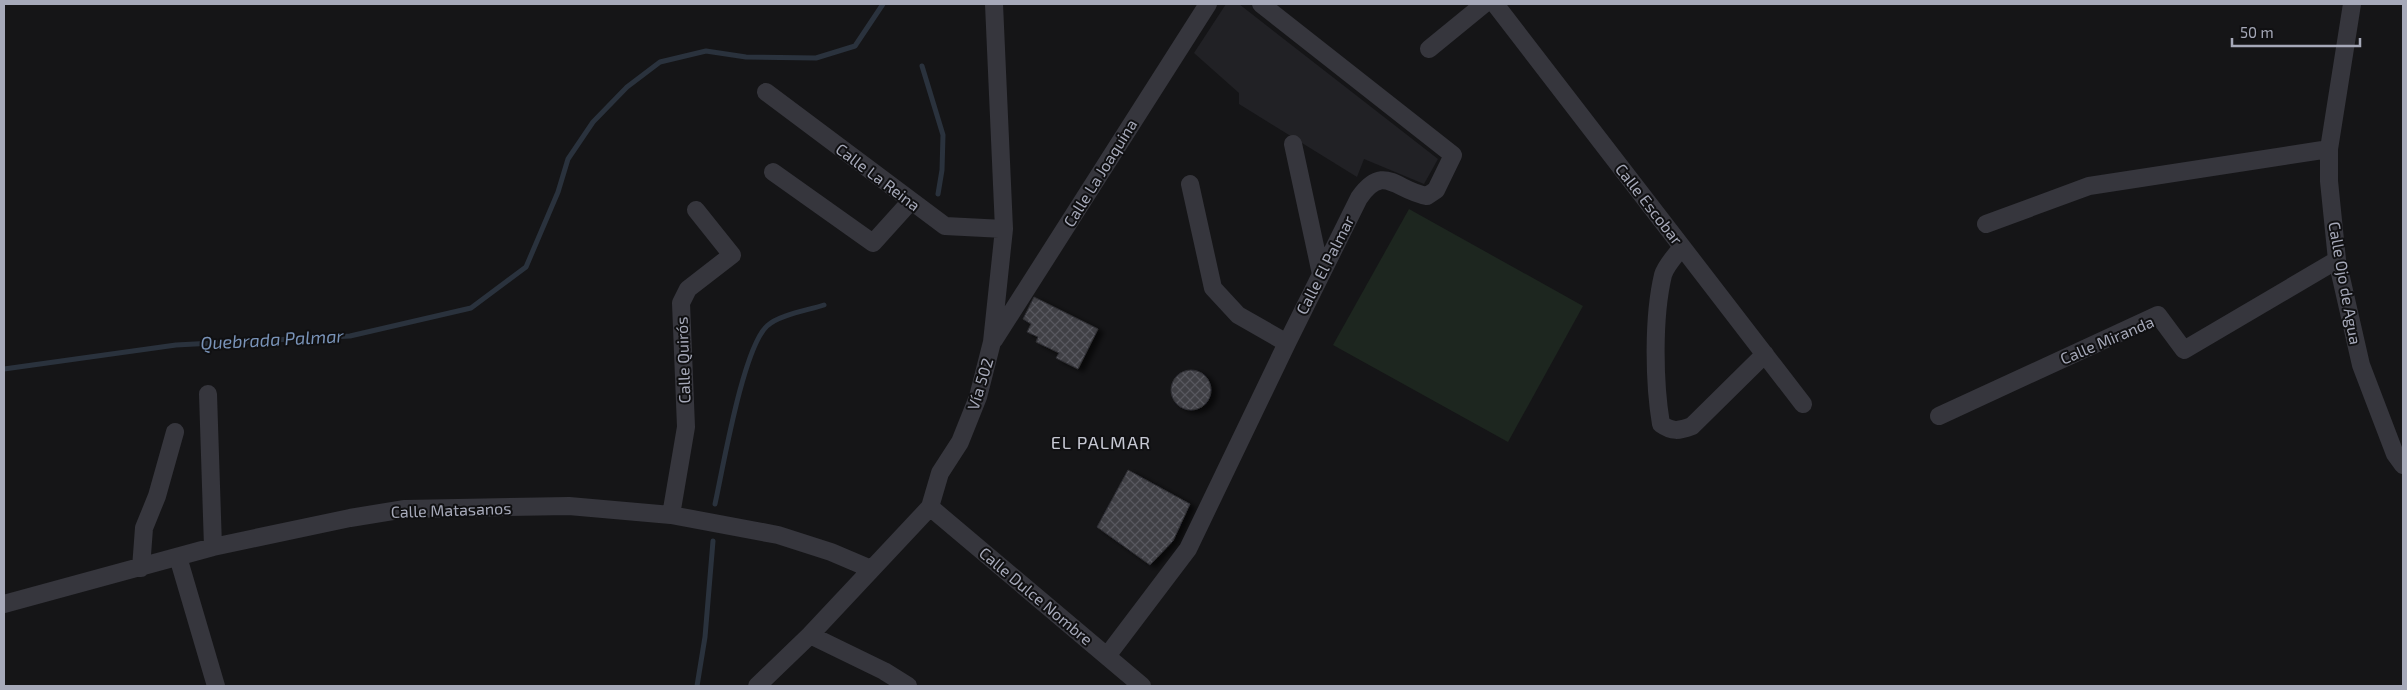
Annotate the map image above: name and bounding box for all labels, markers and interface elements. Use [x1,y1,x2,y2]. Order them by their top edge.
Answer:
scale bar [2232,15,2360,47]
text: 50 m [2240,23,2274,41]
street label: Calle La Joaquina [1059,115,1140,230]
street label: Calle La Reina [832,139,924,214]
street label: Calle Escobar [1612,159,1687,249]
street label: Calle El Palmar [1291,212,1358,317]
street label: Calle Ojo de Agua [2324,220,2366,346]
street label: Calle Miranda [2057,311,2157,368]
street label: Calle Quirós [671,316,695,404]
water label: Quebrada Palmar [200,324,345,354]
street label: Vía 502 [963,356,996,412]
district label: EL PALMAR [1051,431,1151,453]
street label: Calle Matasanos [390,498,512,521]
street label: Calle Dulce Nombre [976,543,1097,649]

